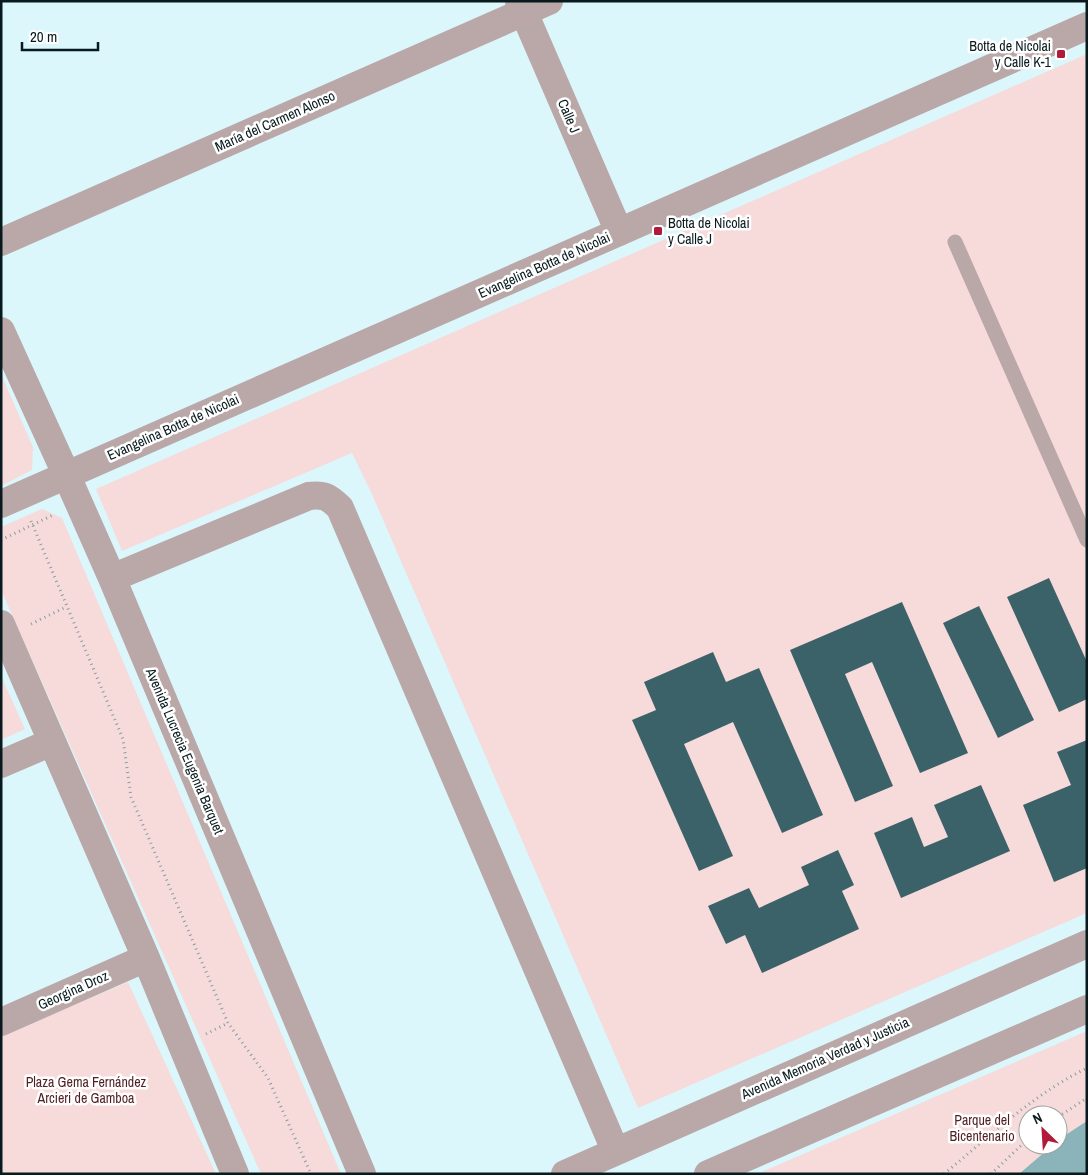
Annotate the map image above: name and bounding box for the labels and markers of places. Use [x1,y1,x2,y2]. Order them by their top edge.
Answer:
place label: Botta de Nicolai y Calle K-1 [969,37,1052,71]
marker: Botta de Nicolai y Calle K-1 [1055,48,1067,60]
place label: Botta de Nicolai y Calle J [668,214,750,248]
marker: Botta de Nicolai y Calle J [652,225,664,237]

